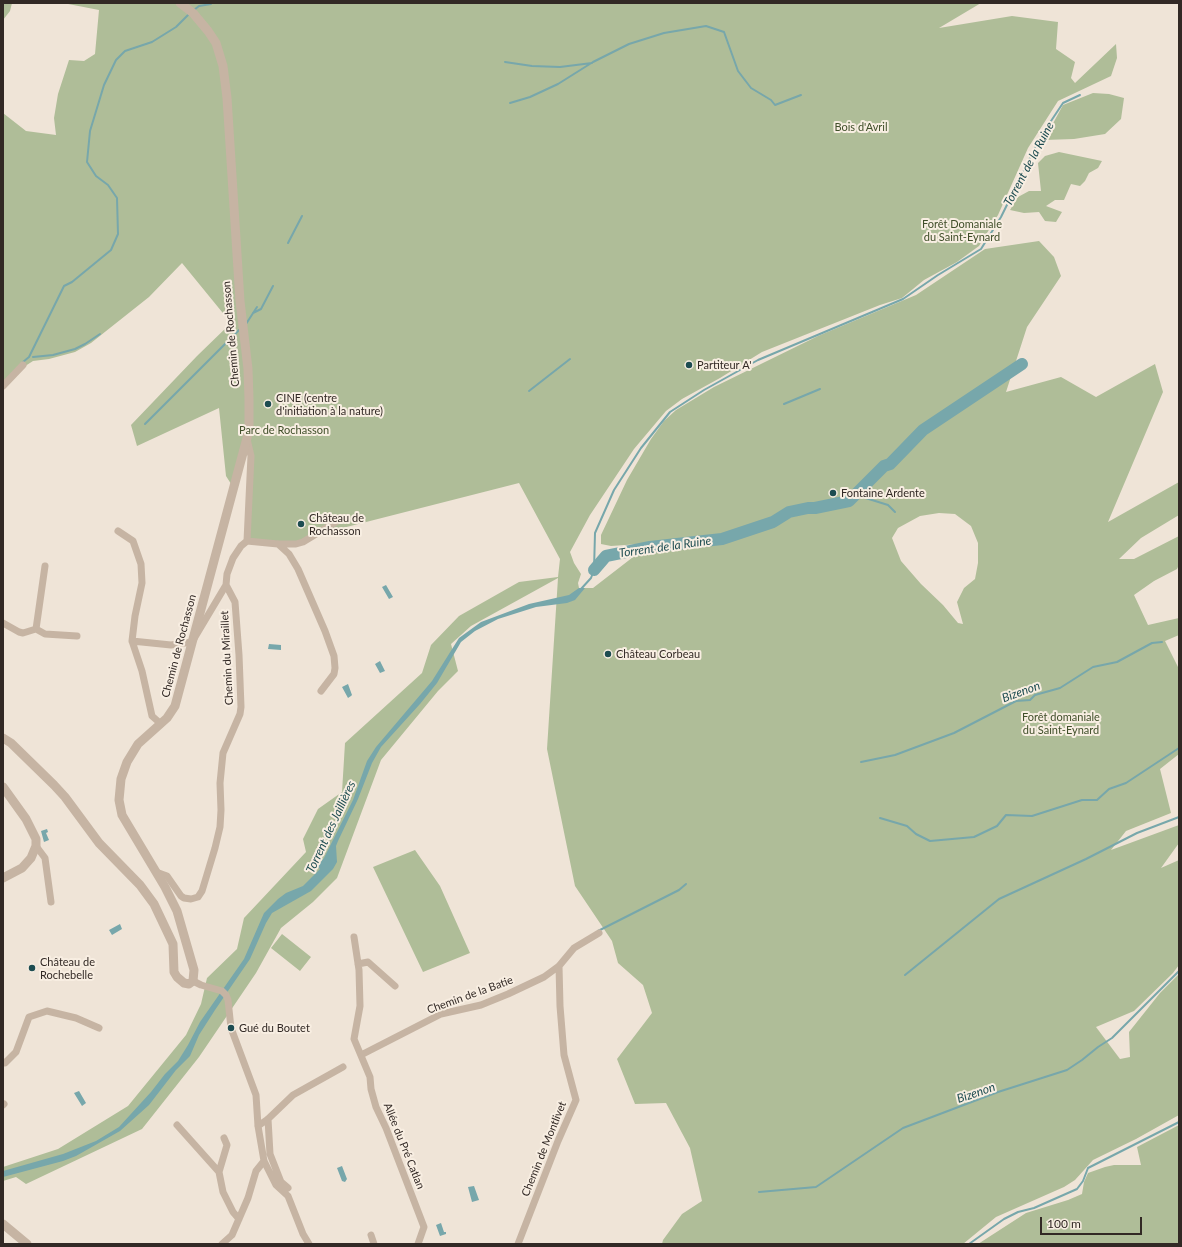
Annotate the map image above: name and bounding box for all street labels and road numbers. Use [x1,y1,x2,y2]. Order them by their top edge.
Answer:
street label: Chemin de Rochasson [220,281,242,387]
street label: Chemin de Rochasson [159,593,199,699]
street label: Chemin du Miraillet [218,610,236,706]
street label: Chemin de la Batie [425,973,515,1017]
street label: Chemin de Montlivet [519,1099,569,1199]
street label: Allée du Pré Catlan [381,1101,427,1191]

